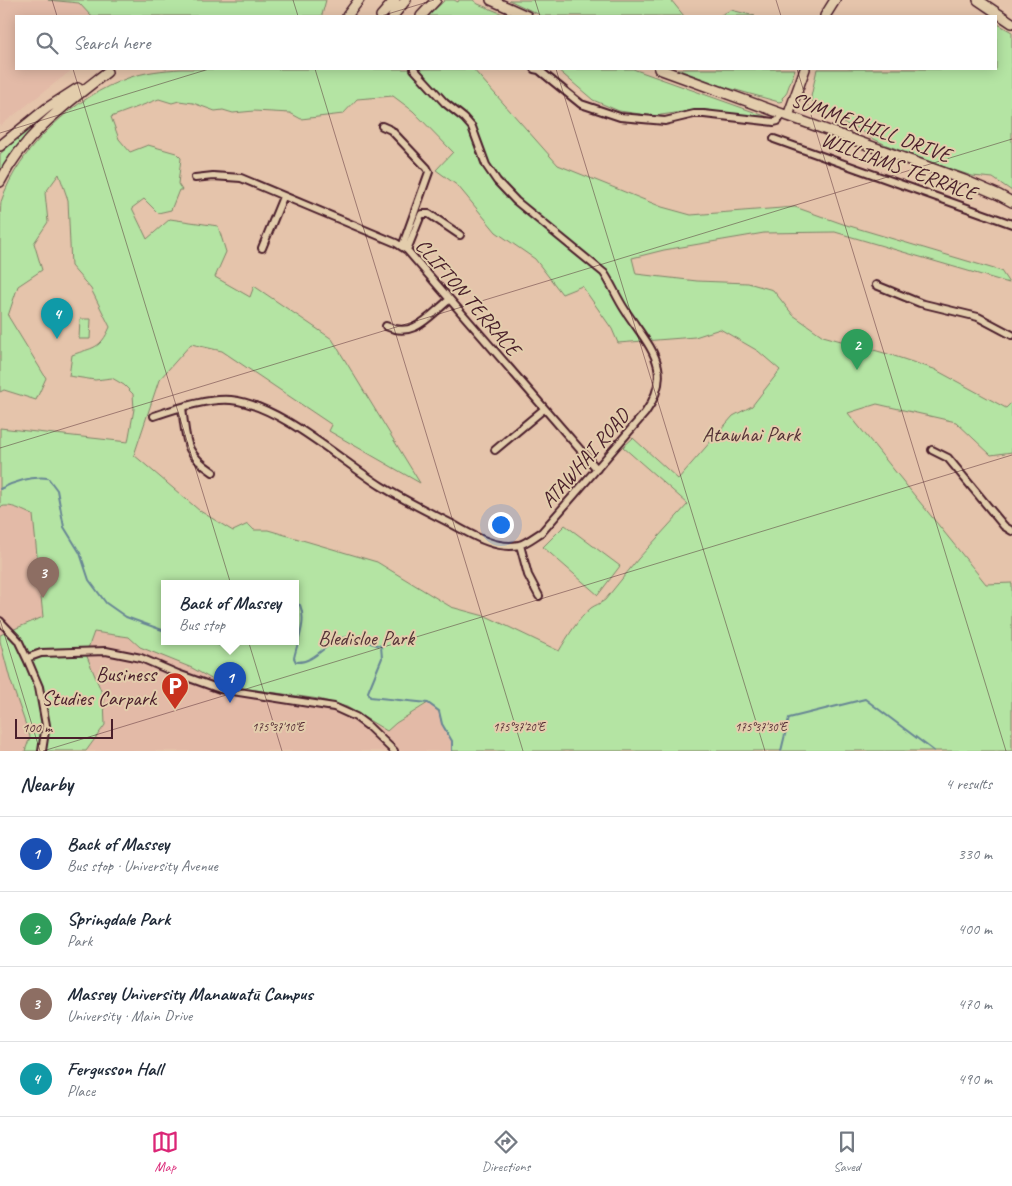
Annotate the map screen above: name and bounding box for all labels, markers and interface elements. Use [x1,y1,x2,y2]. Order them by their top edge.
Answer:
search box [15,15,997,70]
icon: search [33,29,61,57]
text: Search here [73,31,150,55]
street label: SUMMERHILL DRIVE [788,86,957,169]
street label: WILLIAMS TERRACE [818,126,982,207]
street label: CLIFTON TERRACE [410,233,528,363]
pin: 4 [41,298,73,339]
pin: 2 [841,329,873,370]
street label: ATAWHAI ROAD [535,402,636,513]
park label: Atawhai Park [702,421,801,447]
your location [488,512,514,538]
pin: 3 [27,557,59,598]
popup [161,580,299,645]
text: Back of Massey [179,591,281,615]
text: Bus stop [179,615,225,635]
park label: Bledisloe Park [318,625,415,651]
place label: Business Studies Carpark [41,661,158,711]
pin: 1 [214,662,246,703]
parking icon: Business Studies Carpark [160,671,190,710]
scale bar [15,716,112,739]
text: 100 m [22,719,52,736]
text: 175°37'10"E [252,719,306,735]
text: 175°37'20"E [493,719,547,735]
text: 175°37'30"E [735,719,789,735]
text: Nearby [20,771,73,797]
text: 4 results [945,774,992,794]
text: Back of Massey [67,832,169,856]
text: 1 [32,844,40,864]
text: 330 m [958,844,992,864]
text: Bus stop · University Avenue [67,856,218,876]
text: Springdale Park [67,907,170,931]
text: 2 [32,919,40,939]
text: 400 m [958,919,992,939]
text: Park [67,931,92,951]
text: Massey University Manawatū Campus [67,982,313,1006]
text: 3 [32,994,40,1014]
text: 470 m [958,994,992,1014]
text: University · Main Drive [67,1006,192,1026]
text: Fergusson Hall [67,1057,162,1081]
text: 4 [32,1069,40,1089]
text: 490 m [958,1069,992,1089]
text: Place [67,1081,95,1101]
tab: Map [151,1128,179,1175]
tab: Directions [482,1128,530,1175]
tab: Saved [833,1128,861,1175]

